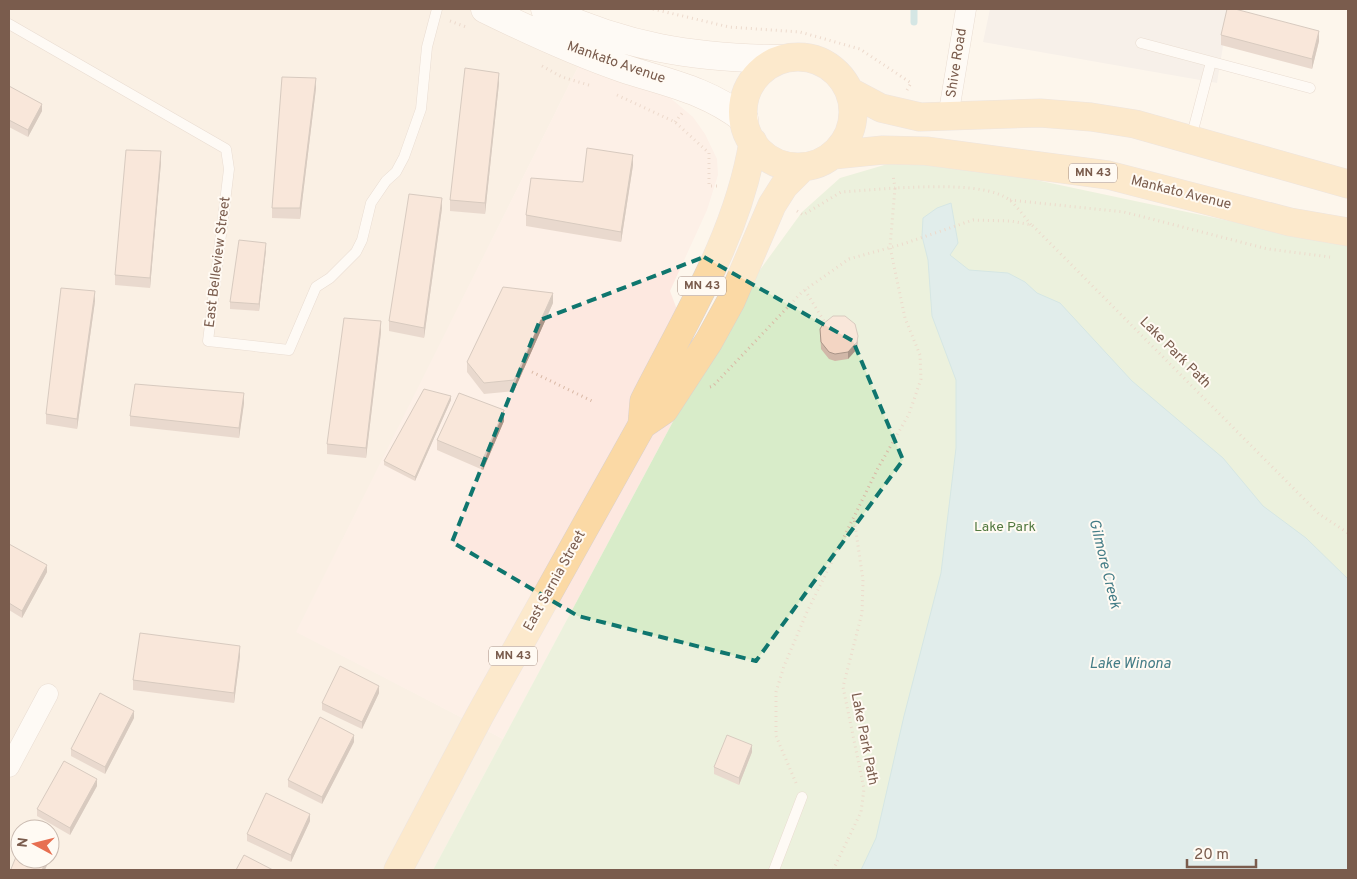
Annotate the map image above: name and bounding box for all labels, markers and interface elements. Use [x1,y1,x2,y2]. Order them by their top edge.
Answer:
street label: Shive Road [943,27,971,99]
street label: Mankato Avenue [565,38,667,88]
road number: MN 43 [1069,164,1117,182]
street label: Mankato Avenue [1129,172,1233,214]
street label: East Belleview Street [202,195,234,329]
road number: MN 43 [678,276,726,296]
street label: Lake Park Path [1136,314,1214,392]
water label: Gilmore Creek [1084,517,1124,611]
park label: Lake Park [974,519,1036,536]
street label: East Sarnia Street [520,528,590,634]
road number: MN 43 [489,646,537,666]
water label: Lake Winona [1089,655,1171,674]
street label: Lake Park Path [847,691,881,787]
north arrow [10,819,60,869]
scale bar [1187,836,1256,868]
text: N [15,837,33,849]
text: 20 m [1194,846,1229,865]

